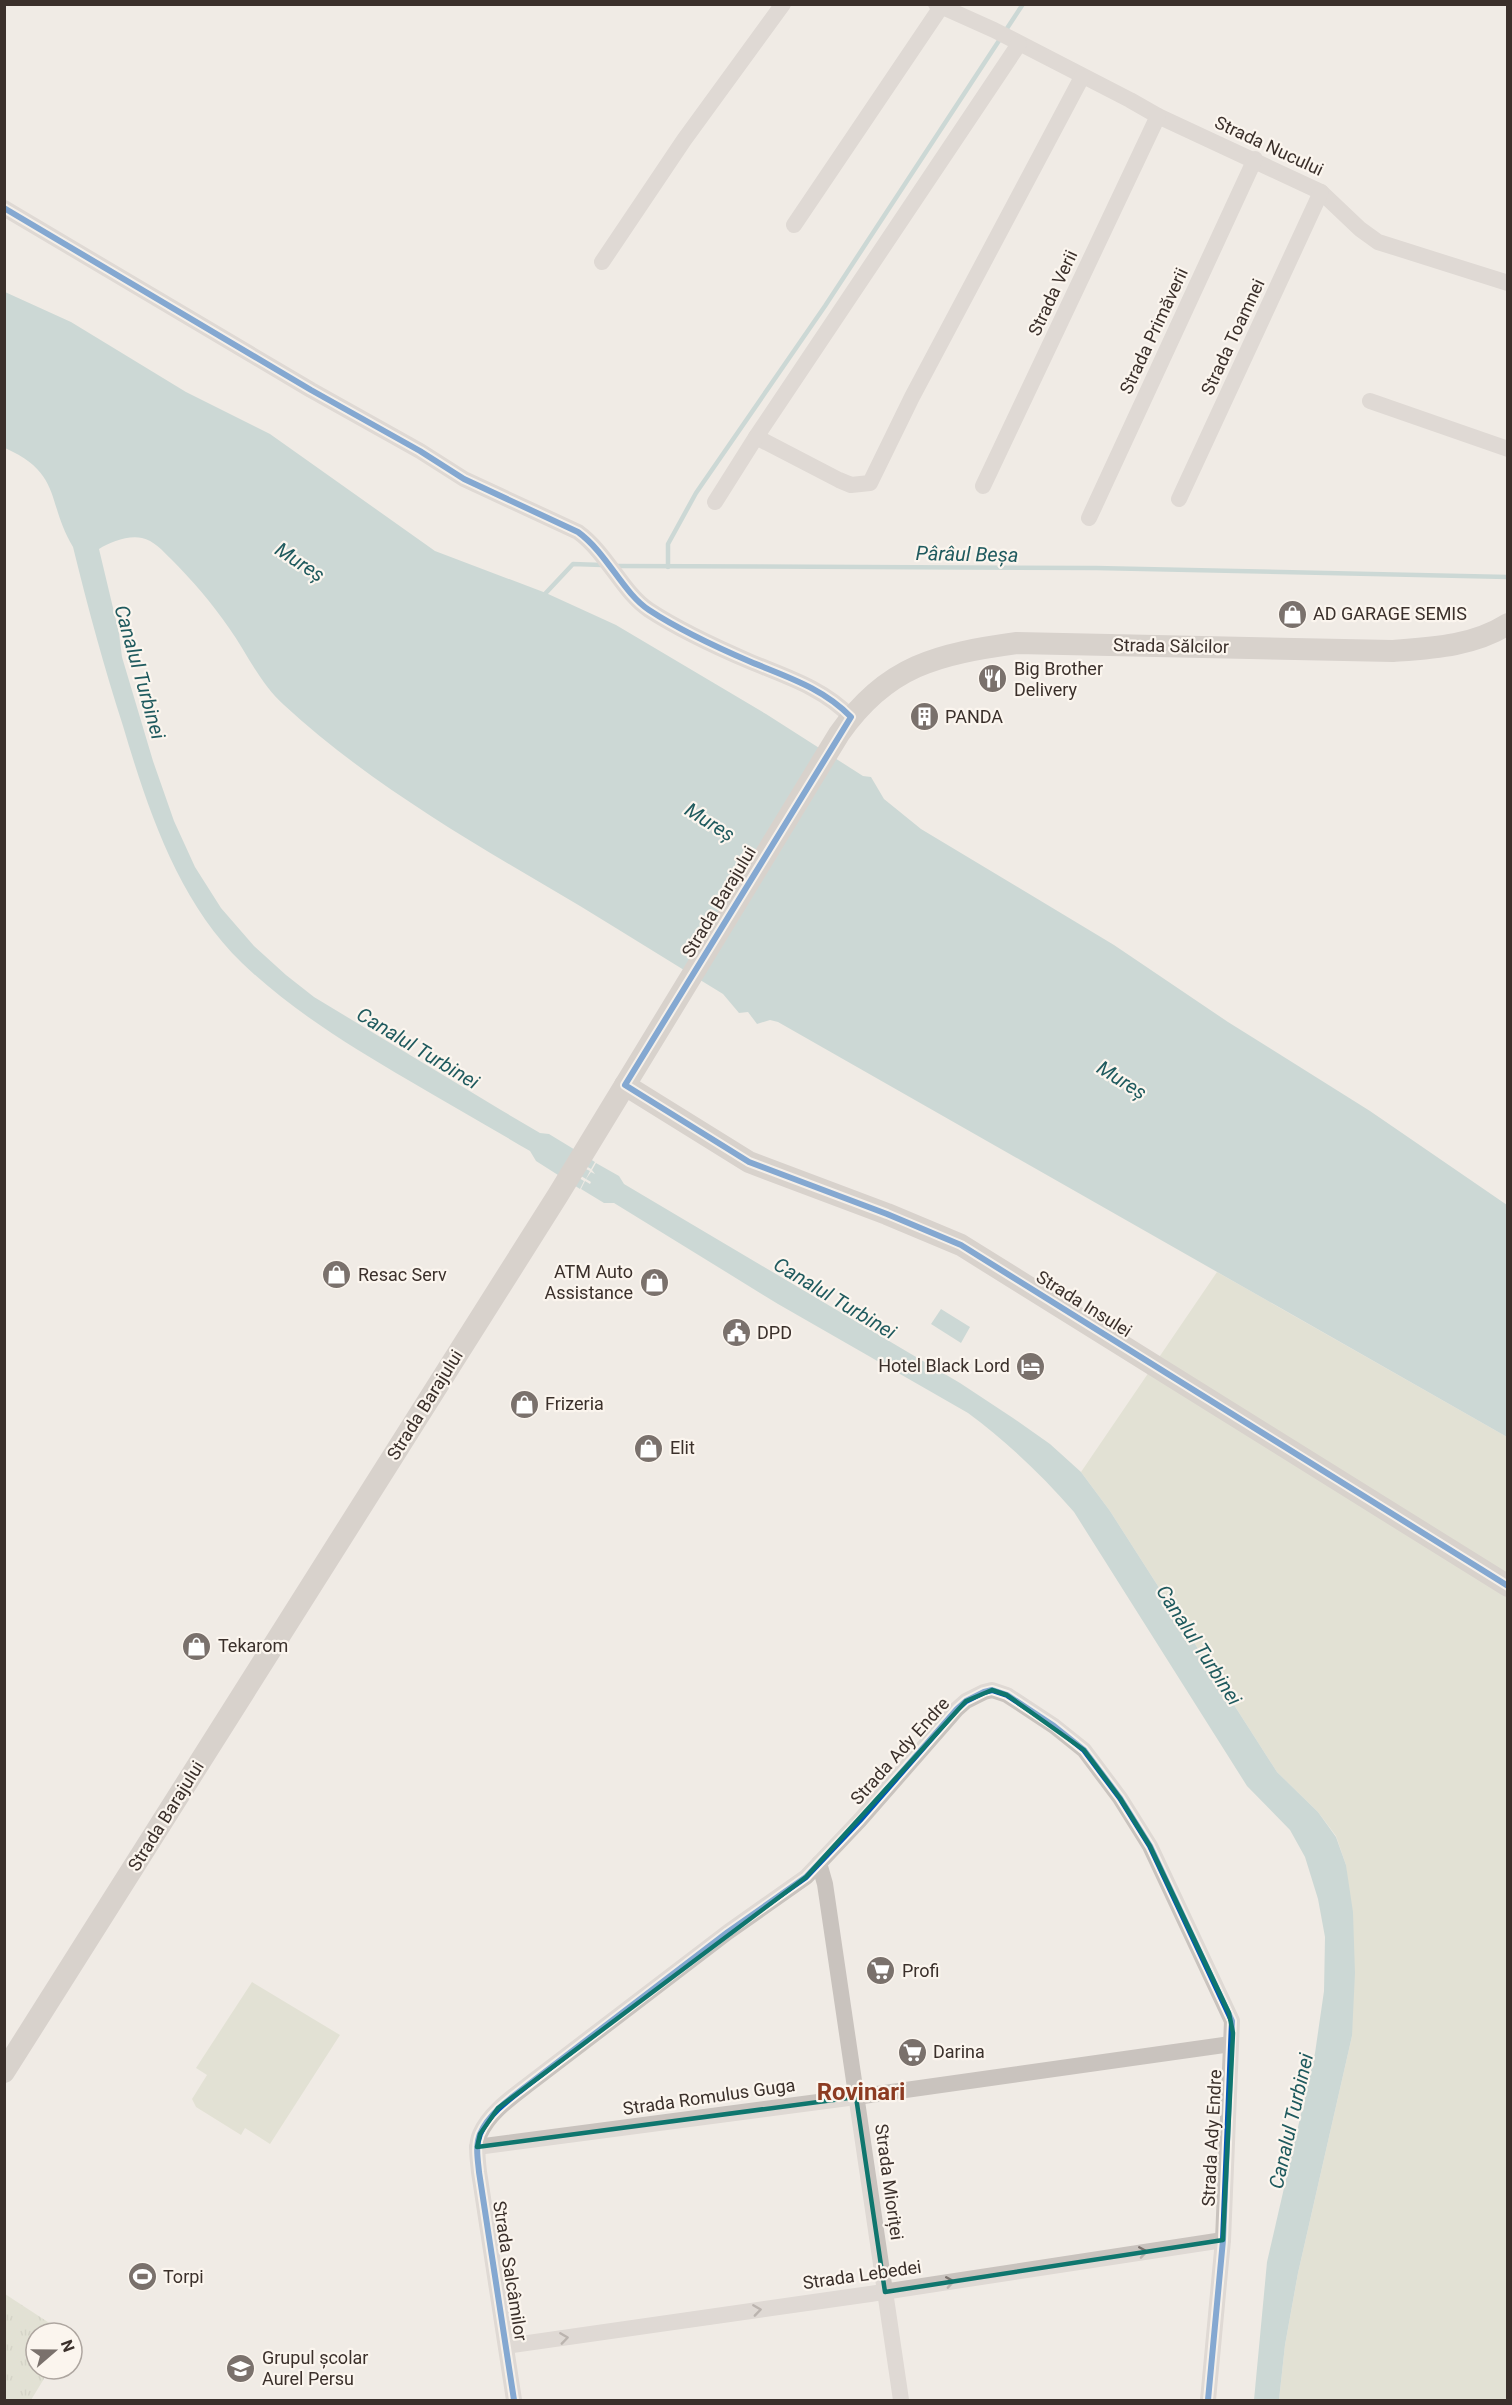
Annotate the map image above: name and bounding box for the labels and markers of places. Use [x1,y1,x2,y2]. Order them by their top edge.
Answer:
shop icon: AD GARAGE SEMIS [1276,598,1308,630]
place label: AD GARAGE SEMIS [1313,603,1467,624]
place label: Big Brother Delivery [1014,658,1103,700]
restaurant icon: Big Brother Delivery [977,663,1009,695]
building icon: PANDA [908,701,940,733]
place label: PANDA [945,706,1003,727]
shop icon: Resac Serv [321,1259,353,1291]
place label: ATM Auto Assistance [544,1261,633,1303]
place label: Resac Serv [358,1264,447,1285]
shop icon: ATM Auto Assistance [638,1266,670,1298]
public building icon: DPD [720,1317,752,1349]
place label: DPD [757,1322,792,1343]
hotel icon: Hotel Black Lord [1015,1350,1047,1382]
place label: Hotel Black Lord [878,1355,1010,1376]
shop icon: Frizeria [508,1388,540,1420]
place label: Frizeria [545,1393,604,1414]
shop icon: Elit [633,1432,665,1464]
place label: Elit [670,1437,695,1458]
shop icon: Tekarom [181,1630,213,1662]
place label: Tekarom [218,1635,288,1656]
supermarket icon: Profi [865,1955,897,1987]
place label: Profi [902,1960,940,1981]
supermarket icon: Darina [896,2036,928,2068]
place label: Darina [933,2041,985,2062]
sports icon: Torpi [126,2261,158,2293]
place label: Torpi [163,2266,204,2287]
place label: Grupul școlar Aurel Persu [262,2347,368,2389]
school or university icon: Grupul școlar Aurel Persu [225,2352,257,2384]

